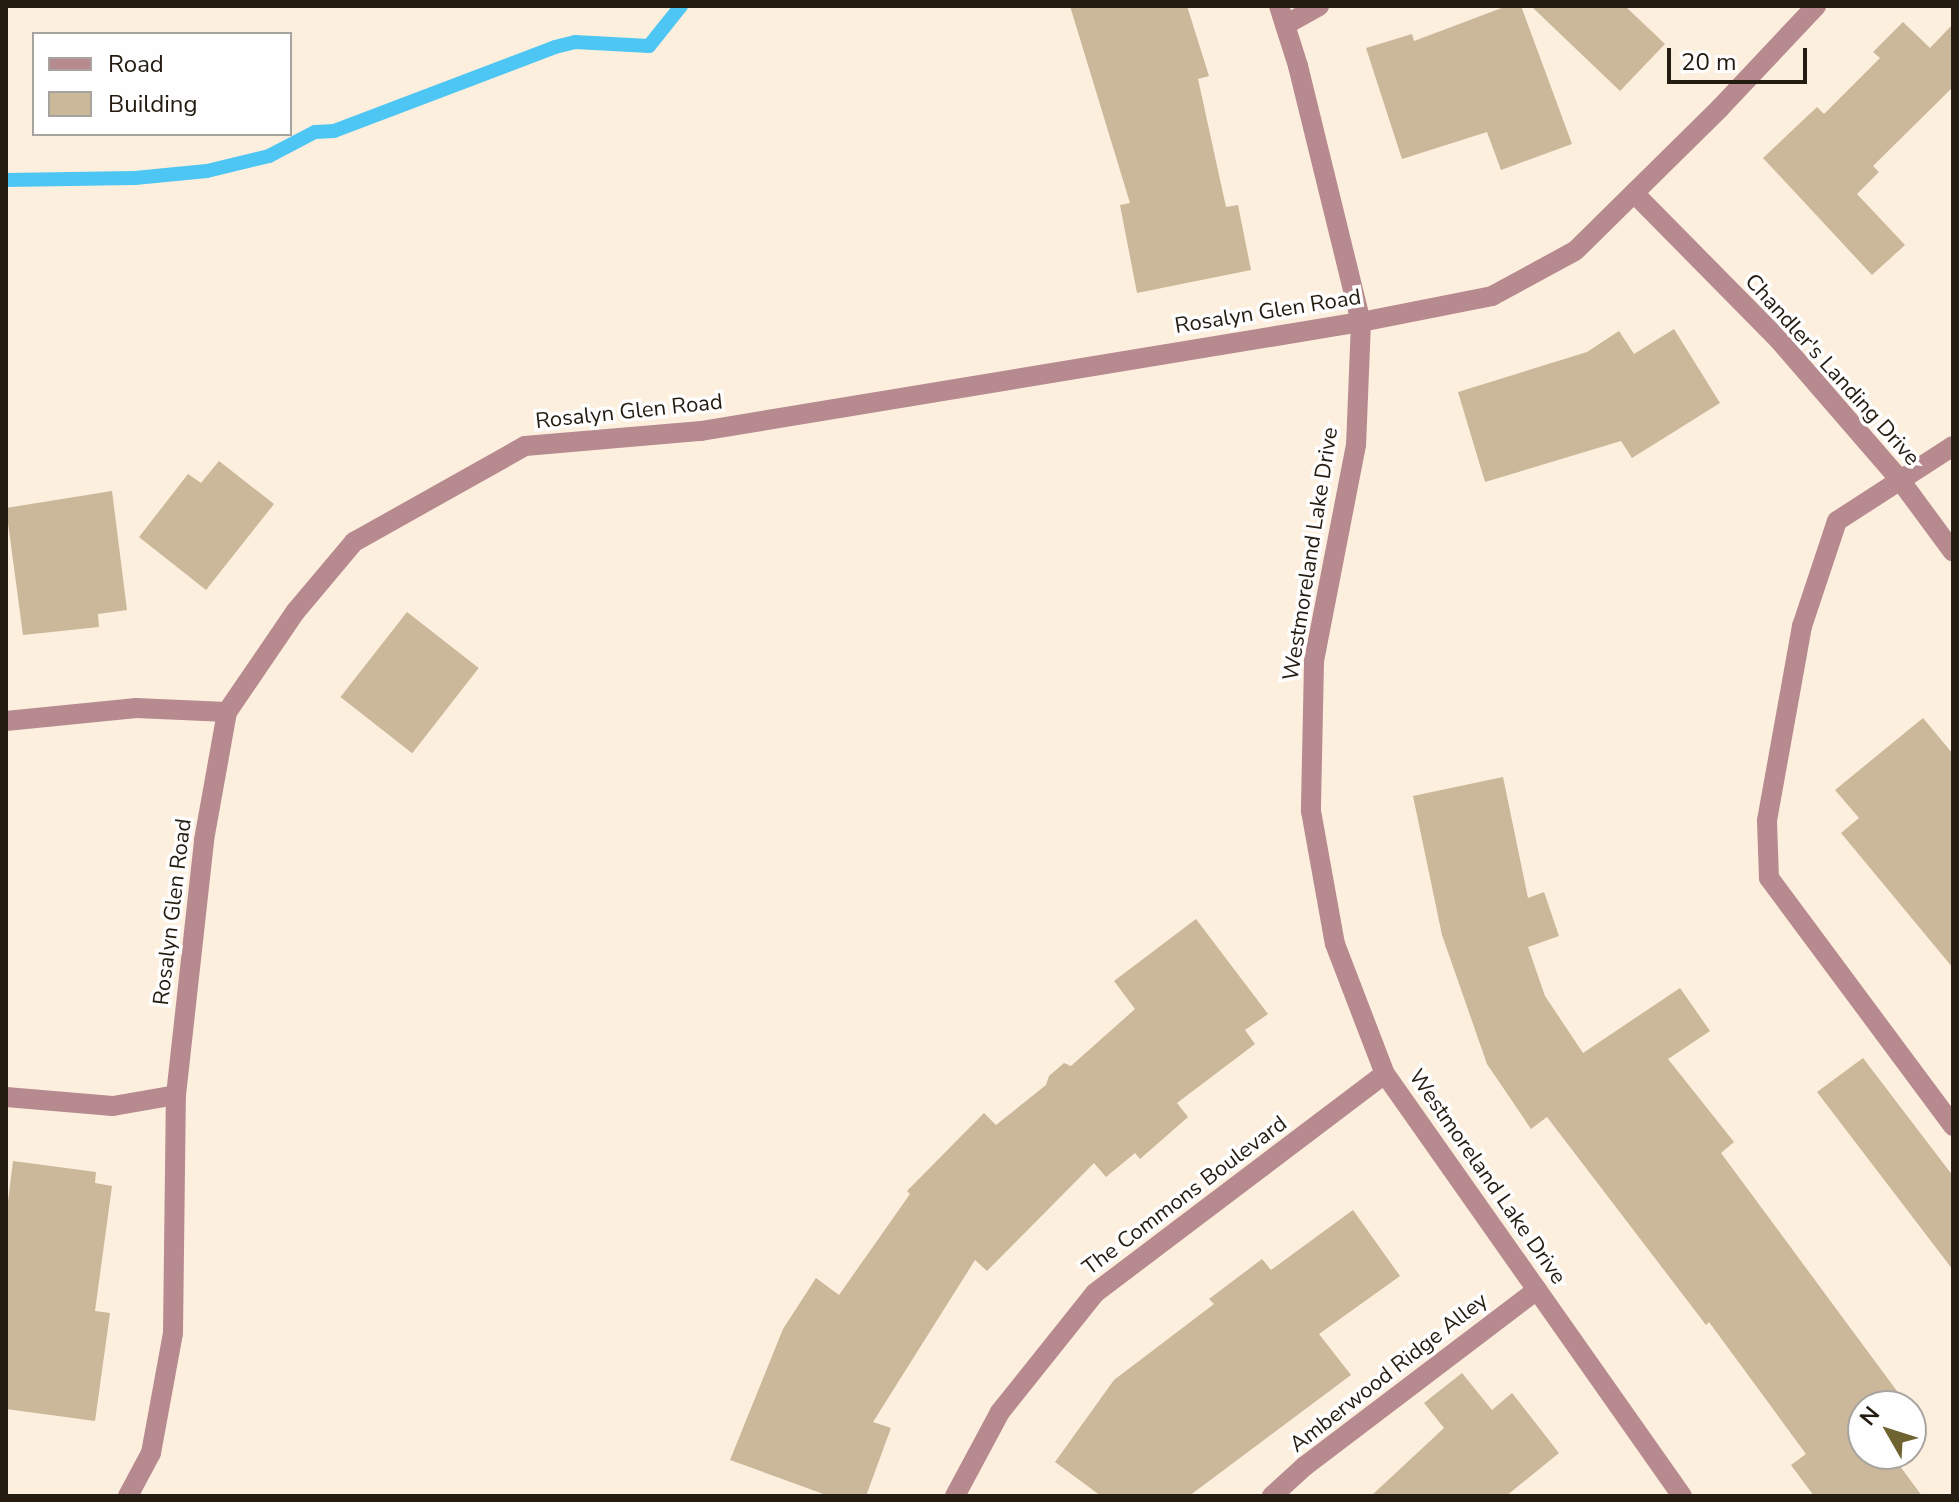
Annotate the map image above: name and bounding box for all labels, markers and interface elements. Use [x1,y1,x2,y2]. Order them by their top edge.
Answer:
legend [32,32,292,136]
scale bar [1671,32,1811,82]
text: 20 m [1681,46,1737,78]
text: Road [108,48,164,80]
text: Building [108,88,198,120]
street label: Chandler's Landing Drive [1739,269,1925,471]
street label: Rosalyn Glen Road [1173,284,1363,340]
street label: Rosalyn Glen Road [534,389,724,435]
street label: Westmoreland Lake Drive [1278,425,1344,683]
street label: Rosalyn Glen Road [148,817,198,1007]
street label: Westmoreland Lake Drive [1403,1064,1571,1290]
street label: The Commons Boulevard [1078,1111,1292,1281]
street label: Amberwood Ridge Alley [1285,1288,1493,1458]
north arrow [1847,1390,1927,1470]
text: N [1853,1400,1887,1432]

